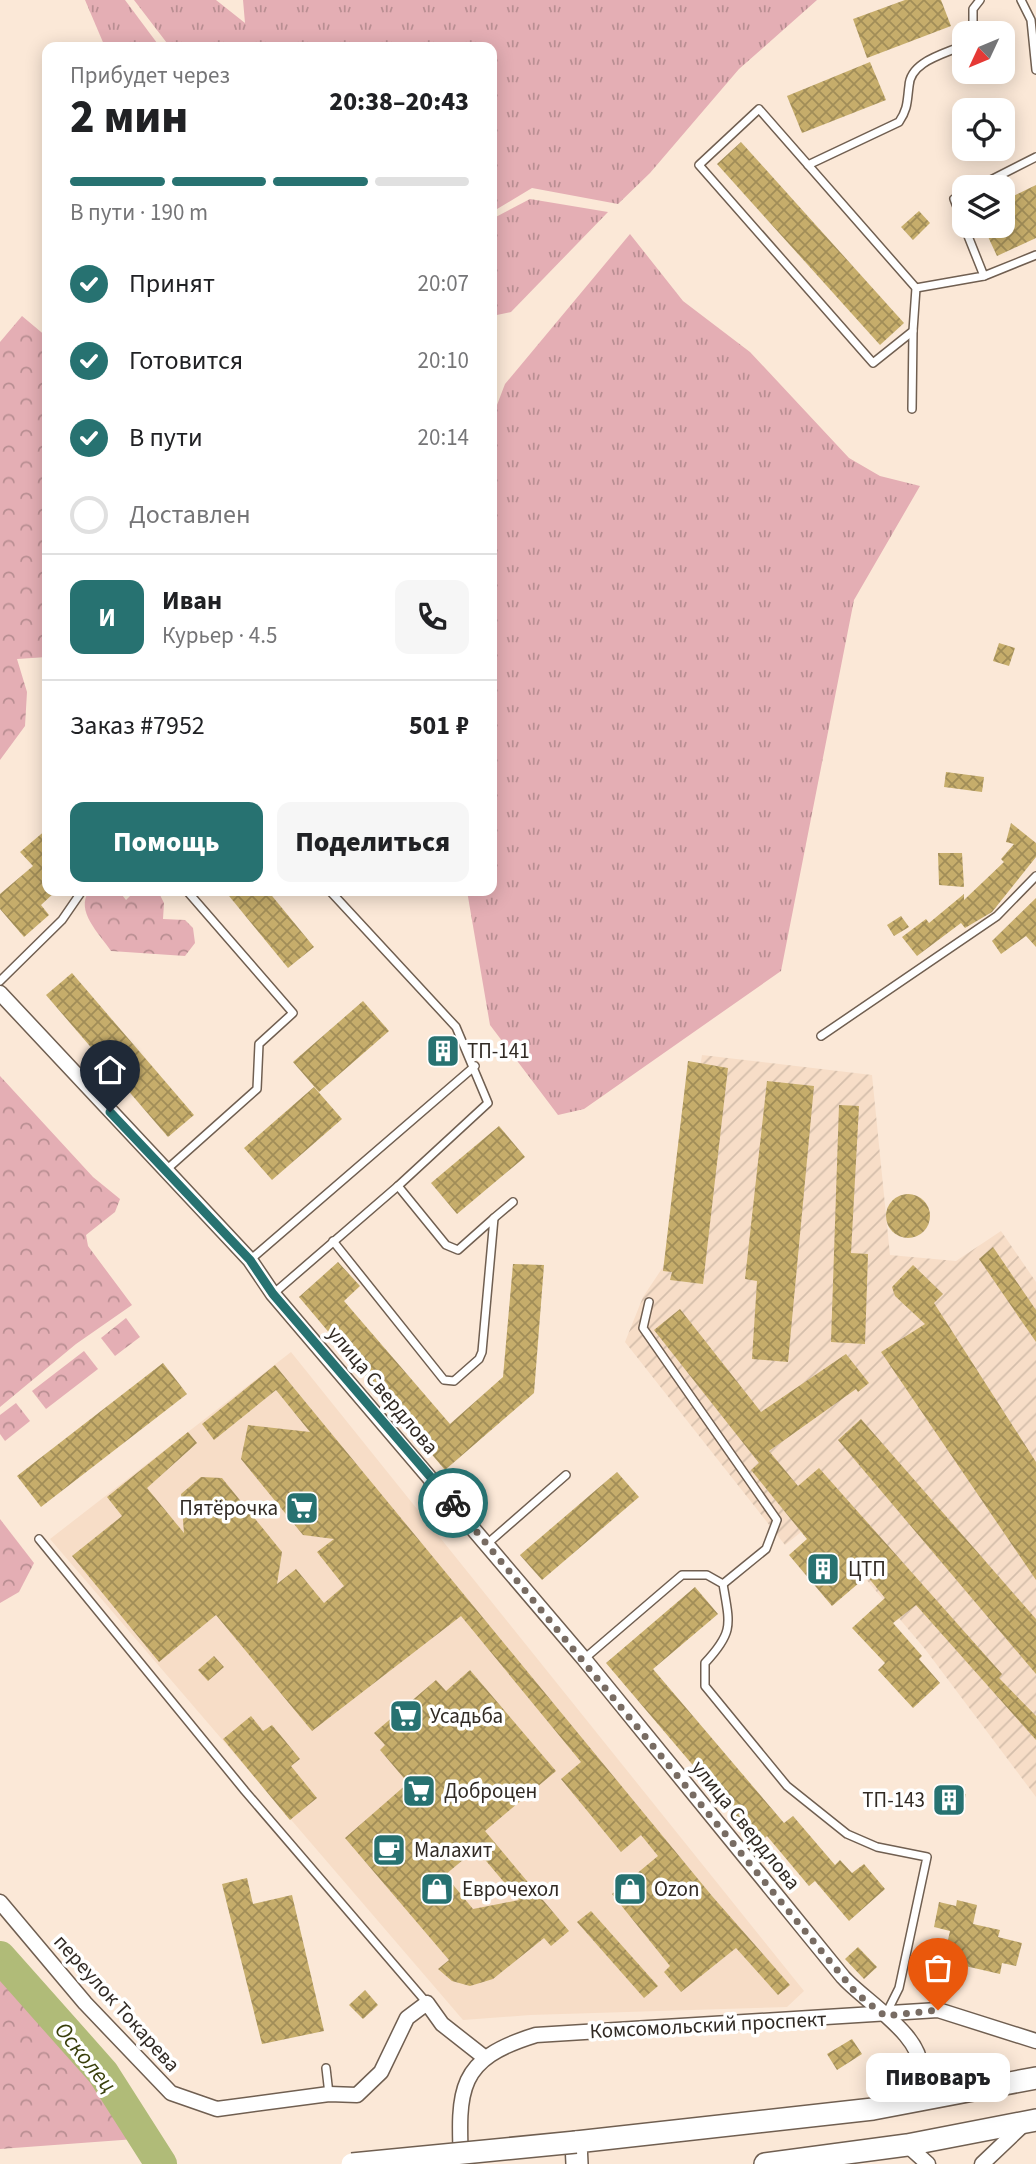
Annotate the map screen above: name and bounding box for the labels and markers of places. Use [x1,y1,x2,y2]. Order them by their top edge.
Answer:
building icon: ТП-141 [424,1032,462,1070]
place label: ТП-141 [467,1036,530,1066]
pin [80,1040,140,1112]
supermarket icon: Пятёрочка [283,1489,321,1527]
place label: Пятёрочка [179,1493,278,1523]
building icon: ЦТП [804,1550,842,1588]
place label: ЦТП [848,1554,886,1584]
supermarket icon: Усадьба [387,1697,425,1735]
place label: Усадьба [430,1701,503,1731]
supermarket icon: Доброцен [400,1772,438,1810]
place label: Доброцен [444,1776,537,1806]
building icon: ТП-143 [930,1781,968,1819]
place label: ТП-143 [862,1785,925,1815]
cafe icon: Малахит [370,1831,408,1869]
place label: Малахит [414,1835,493,1865]
shop icon: Еврочехол [418,1870,456,1908]
shop icon: Ozon [611,1870,649,1908]
place label: Еврочехол [462,1874,559,1904]
place label: Ozon [654,1874,699,1904]
pin [908,1938,968,2010]
callout: Пивоваръ [866,2052,1010,2101]

